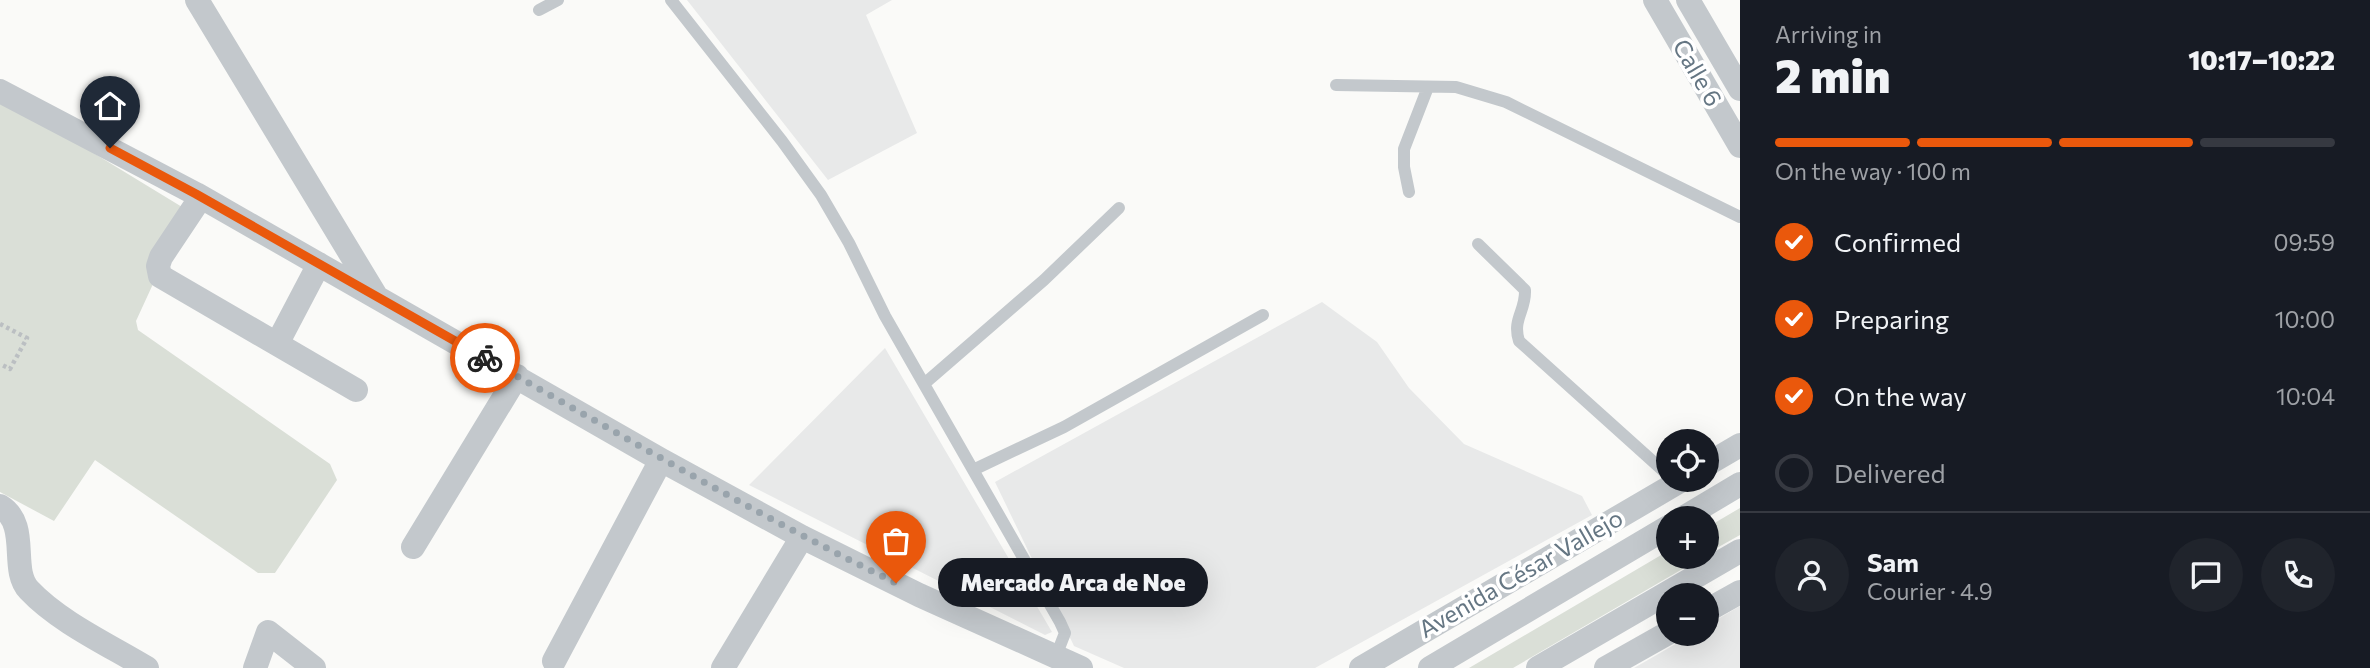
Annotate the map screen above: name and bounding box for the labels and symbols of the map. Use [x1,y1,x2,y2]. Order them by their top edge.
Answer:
street label: Calle 6 [1667,33,1729,111]
pin [80,76,140,148]
courier [450,323,520,393]
street label: Avenida César Vallejo [1413,502,1628,643]
pin [866,511,926,583]
callout: Mercado Arca de Noe [938,558,1208,608]

